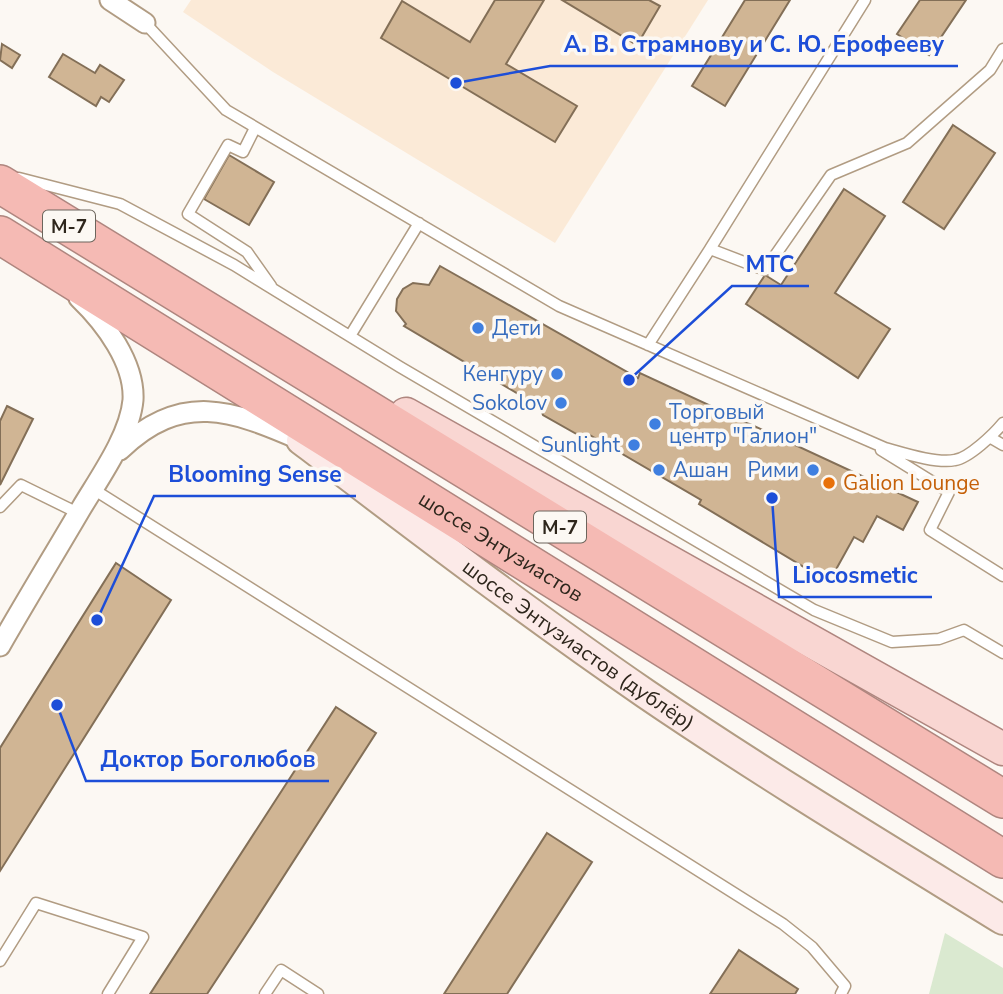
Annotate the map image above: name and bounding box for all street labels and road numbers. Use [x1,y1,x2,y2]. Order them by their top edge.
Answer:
road number: М-7 [43,210,95,242]
street label: шоссе Энтузиастов [413,485,589,608]
road number: М-7 [534,512,586,542]
street label: шоссе Энтузиастов (дублёр) [457,553,700,737]

